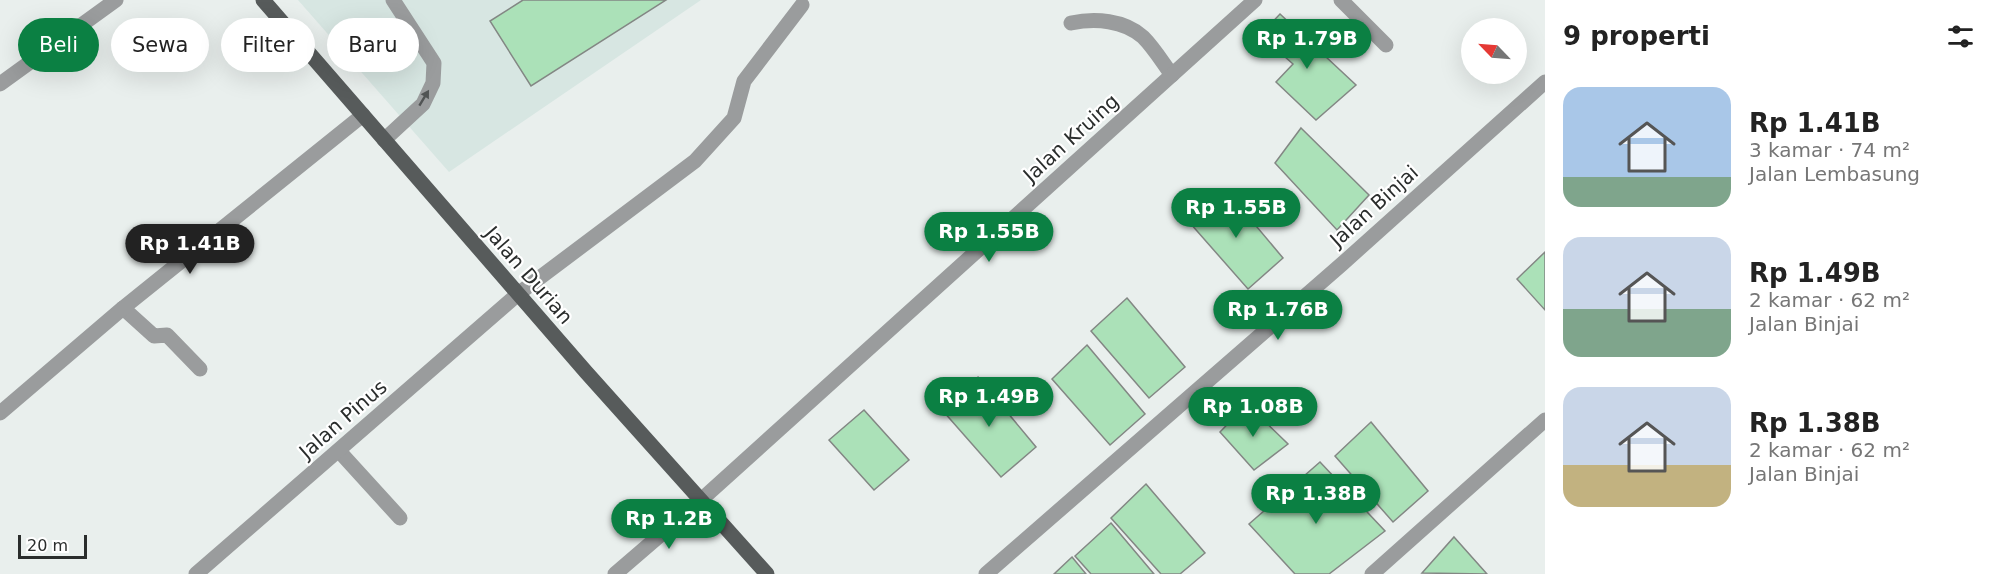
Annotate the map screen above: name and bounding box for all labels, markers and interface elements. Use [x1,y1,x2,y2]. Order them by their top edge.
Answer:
chip: Beli [18,18,99,72]
chip: Sewa [111,18,209,72]
chip: Filter [221,18,315,72]
chip: Baru [327,18,419,72]
north arrow [1461,18,1527,84]
map controls [1461,18,1527,84]
pin: Rp 1.79B [1245,19,1369,70]
icon: filters [1944,20,1977,53]
text: 9 properti [1563,21,1710,51]
text: Rp 1.79B [1256,26,1358,50]
street label: Jalan Kruing [1017,89,1124,188]
one-way arrow [419,90,430,107]
text: Rp 1.41B [1749,108,1881,138]
icon: home [1611,111,1683,183]
text: 3 kamar · 74 m² [1749,138,1910,162]
street label: Jalan Binjai [1323,160,1423,253]
text: Jalan Lembasung [1749,162,1920,186]
pin: Rp 1.55B [1174,188,1298,239]
text: Rp 1.55B [1185,195,1287,219]
pin: Rp 1.55B [927,212,1051,263]
text: Rp 1.55B [938,219,1040,243]
street label: Jalan Durian [479,220,578,329]
pin: Rp 1.41B [128,224,252,275]
text: Rp 1.41B [139,231,241,255]
text: Rp 1.49B [1749,258,1881,288]
icon: home [1611,261,1683,333]
text: 2 kamar · 62 m² [1749,288,1910,312]
pin: Rp 1.76B [1216,290,1340,341]
text: Rp 1.76B [1227,297,1329,321]
text: Jalan Binjai [1749,312,1859,336]
street label: Jalan Pinus [293,375,392,465]
pin: Rp 1.49B [927,377,1051,428]
text: Rp 1.49B [938,384,1040,408]
pin: Rp 1.08B [1191,387,1315,438]
text: Rp 1.08B [1202,394,1304,418]
text: Rp 1.38B [1749,408,1881,438]
icon: home [1611,411,1683,483]
text: 2 kamar · 62 m² [1749,438,1910,462]
text: Jalan Binjai [1749,462,1859,486]
pin: Rp 1.38B [1254,474,1378,525]
text: Rp 1.38B [1265,481,1367,505]
pin: Rp 1.2B [614,499,724,550]
text: Rp 1.2B [625,506,713,530]
scale bar [18,532,87,560]
text: 20 m [27,536,68,555]

